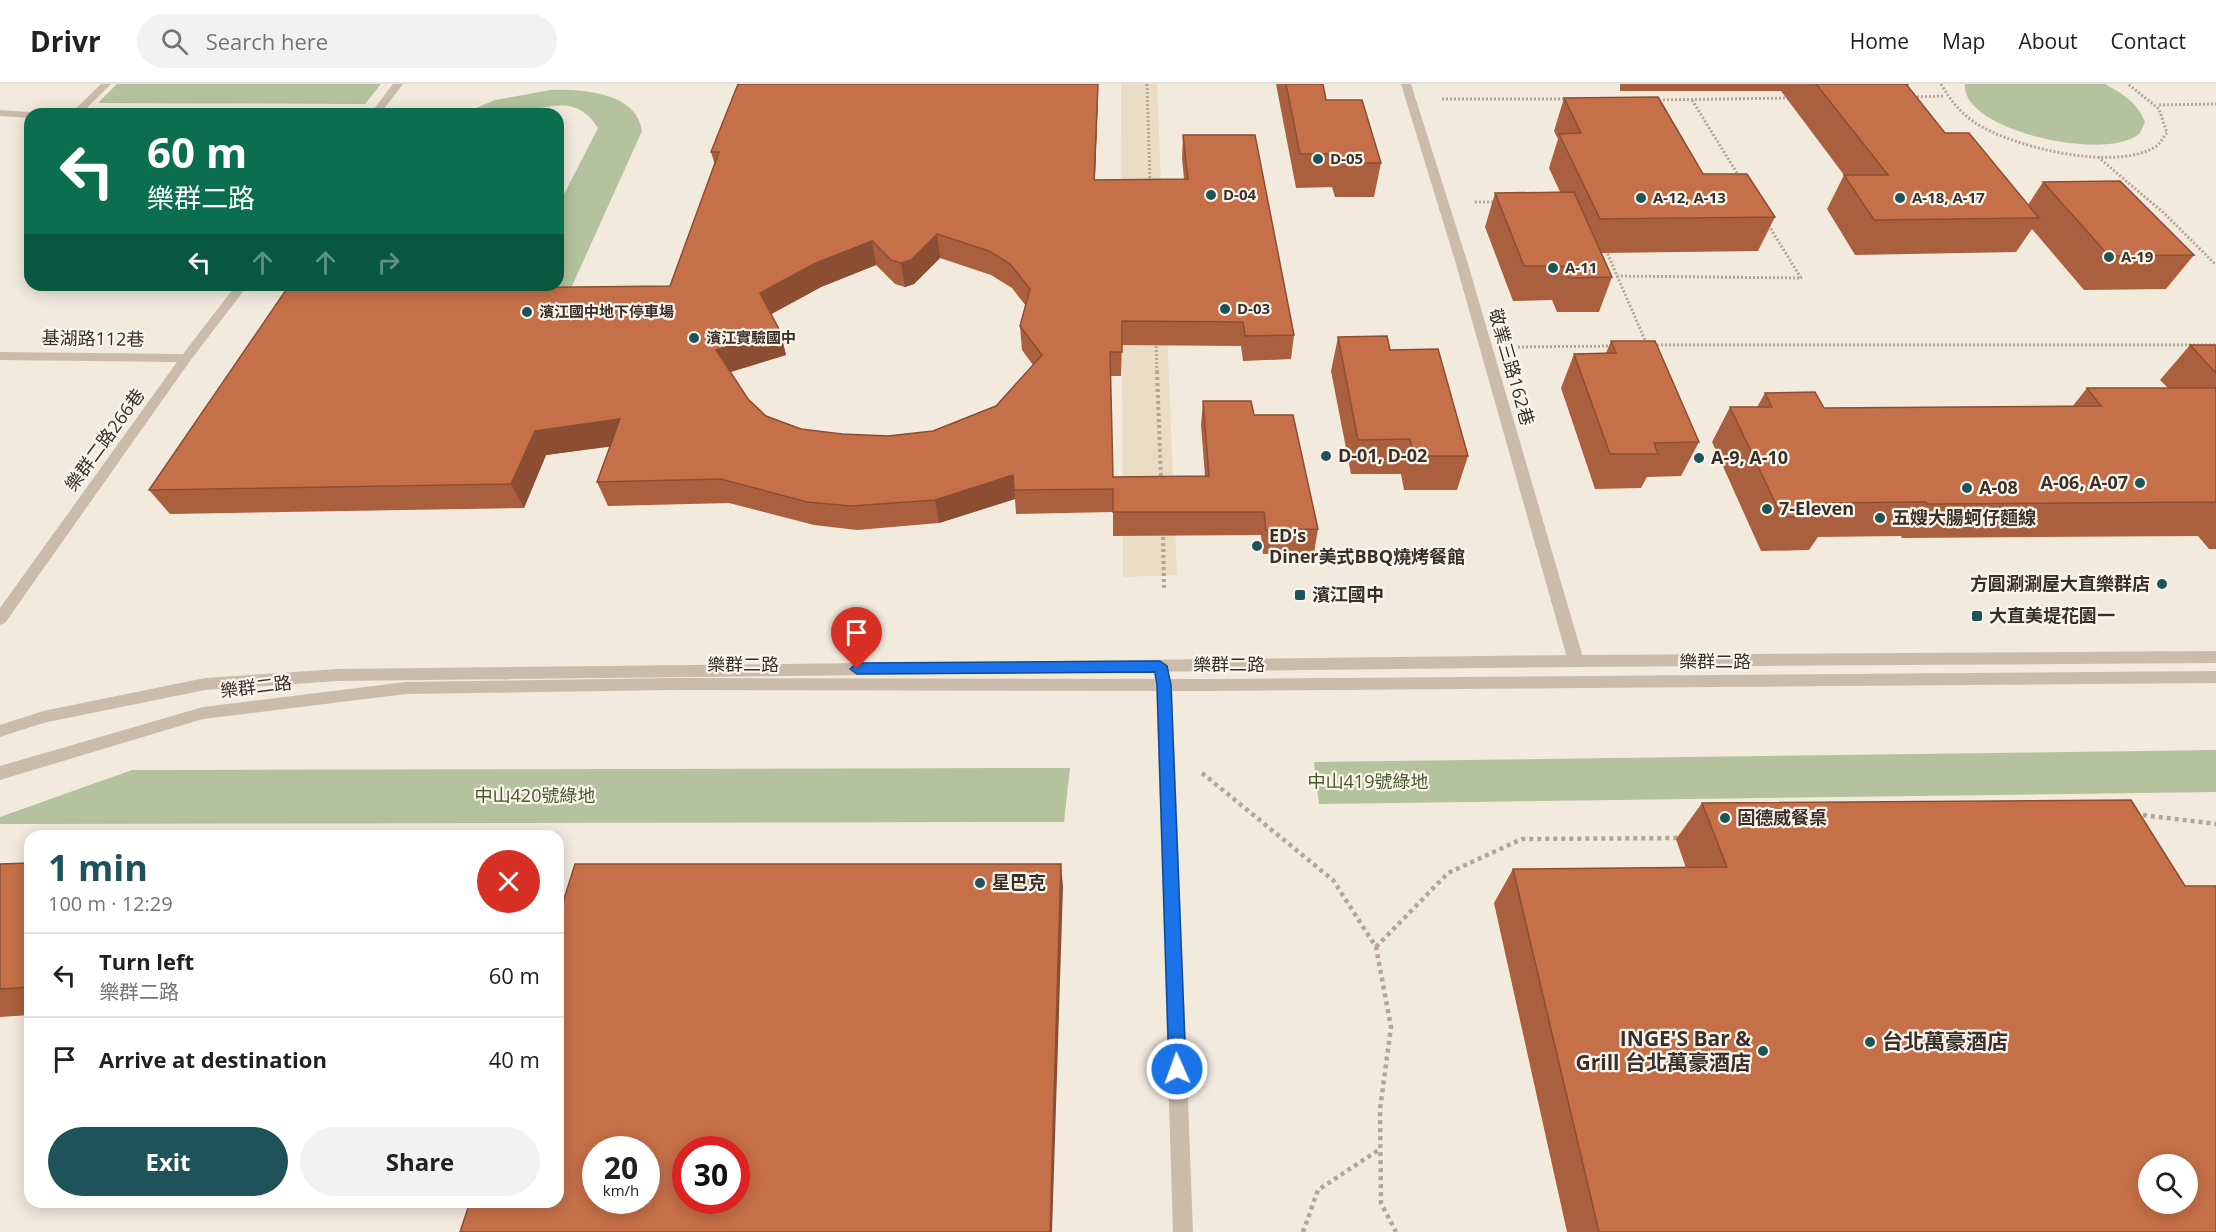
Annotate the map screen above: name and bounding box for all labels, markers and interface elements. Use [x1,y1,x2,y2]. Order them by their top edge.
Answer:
search box [137,14,557,68]
text: Drivr [30,22,101,60]
icon: search [158,25,191,58]
text: Search here [206,26,328,56]
text: Home [1850,27,1909,55]
text: Map [1942,27,1985,55]
text: About [2018,27,2078,55]
text: Contact [2111,27,2186,55]
text: 60 m [147,123,247,180]
icon: left [48,132,126,210]
place label: D-05 [1330,148,1363,168]
marker: D-05 [1311,152,1325,166]
text: 樂群二路 [147,179,255,216]
place label: D-04 [1223,184,1257,204]
place label: A-12, A-13 [1653,187,1726,207]
place label: A-18, A-17 [1912,187,1985,207]
marker: D-04 [1204,188,1218,202]
marker: A-12, A-13 [1634,191,1648,205]
marker: A-18, A-17 [1893,191,1907,205]
icon: left [183,246,216,279]
icon: ahead [246,246,279,279]
icon: ahead [309,246,342,279]
icon: right [372,246,405,279]
place label: A-19 [2121,246,2154,266]
marker: A-19 [2102,250,2116,264]
place label: A-11 [1565,257,1597,277]
marker: A-11 [1546,261,1560,275]
place label: D-03 [1237,298,1270,318]
place label: 濱江國中地下停車場 [539,301,674,321]
marker: D-03 [1218,302,1232,316]
marker: 濱江國中地下停車場 [520,305,534,319]
street label: 敬業三路162巷 [1484,305,1540,428]
street label: 基湖路112巷 [41,325,145,351]
place label: 濱江實驗國中 [706,327,796,347]
marker: 濱江實驗國中 [687,331,701,345]
street label: 樂群二路266巷 [59,383,149,495]
place label: D-01, D-02 [1338,443,1427,467]
place label: A-9, A-10 [1711,445,1788,469]
marker: D-01, D-02 [1319,449,1333,463]
marker: A-9, A-10 [1692,451,1706,465]
place label: A-06, A-07 [2041,470,2128,494]
place label: A-08 [1979,475,2018,499]
marker: A-06, A-07 [2133,476,2147,490]
marker: A-08 [1960,481,1974,495]
place label: 7-Eleven [1779,496,1854,520]
marker: 7-Eleven [1760,502,1774,516]
place label: 五嫂大腸蚵仔麵線 [1892,505,2036,529]
marker: 五嫂大腸蚵仔麵線 [1873,511,1887,525]
place label: ED's Diner美式BBQ燒烤餐館 [1269,523,1465,568]
marker: ED's Diner美式BBQ燒烤餐館 [1250,539,1264,553]
place label: 方圓涮涮屋大直樂群店 [1970,571,2150,595]
marker: 方圓涮涮屋大直樂群店 [2155,577,2169,591]
place label: 濱江國中 [1312,582,1384,606]
marker: 濱江國中 [1293,588,1307,602]
place label: 大直美堤花園一 [1989,603,2115,627]
pin [831,607,882,669]
marker: 大直美堤花園一 [1970,609,1984,623]
icon: arrive [840,616,873,649]
street label: 樂群二路 [1679,649,1751,673]
street label: 樂群二路 [707,652,779,676]
street label: 樂群二路 [1193,652,1265,676]
street label: 樂群二路 [219,670,293,702]
park label: 中山419號綠地 [1308,769,1428,793]
park label: 中山420號綠地 [475,783,595,807]
place label: 固德威餐桌 [1737,805,1827,829]
marker: 固德威餐桌 [1718,811,1732,825]
text: 1 min [48,843,148,892]
button: close [477,850,540,913]
place label: 星巴克 [992,870,1046,894]
marker: 星巴克 [973,876,987,890]
text: 100 m · 12:29 [48,890,173,917]
text: Turn left [99,946,194,976]
icon: left [48,959,81,992]
text: 60 m [489,960,540,990]
text: 樂群二路 [99,978,179,1005]
place label: INGE'S Bar & Grill 台北萬豪酒店 [1576,1024,1751,1076]
place label: 台北萬豪酒店 [1882,1027,2008,1055]
marker: 台北萬豪酒店 [1863,1035,1877,1049]
position arrow [1145,1037,1209,1101]
icon: arrive [48,1043,81,1076]
text: Arrive at destination [99,1044,327,1074]
text: 40 m [489,1044,540,1074]
marker: INGE'S Bar & Grill 台北萬豪酒店 [1756,1044,1770,1058]
button: Exit [48,1127,288,1196]
button: Share [300,1127,540,1196]
speed limit sign: 30 [672,1136,750,1214]
text: 20 [604,1147,638,1188]
map controls [2138,1154,2198,1214]
button: search [2138,1154,2198,1214]
text: km/h [603,1180,639,1200]

